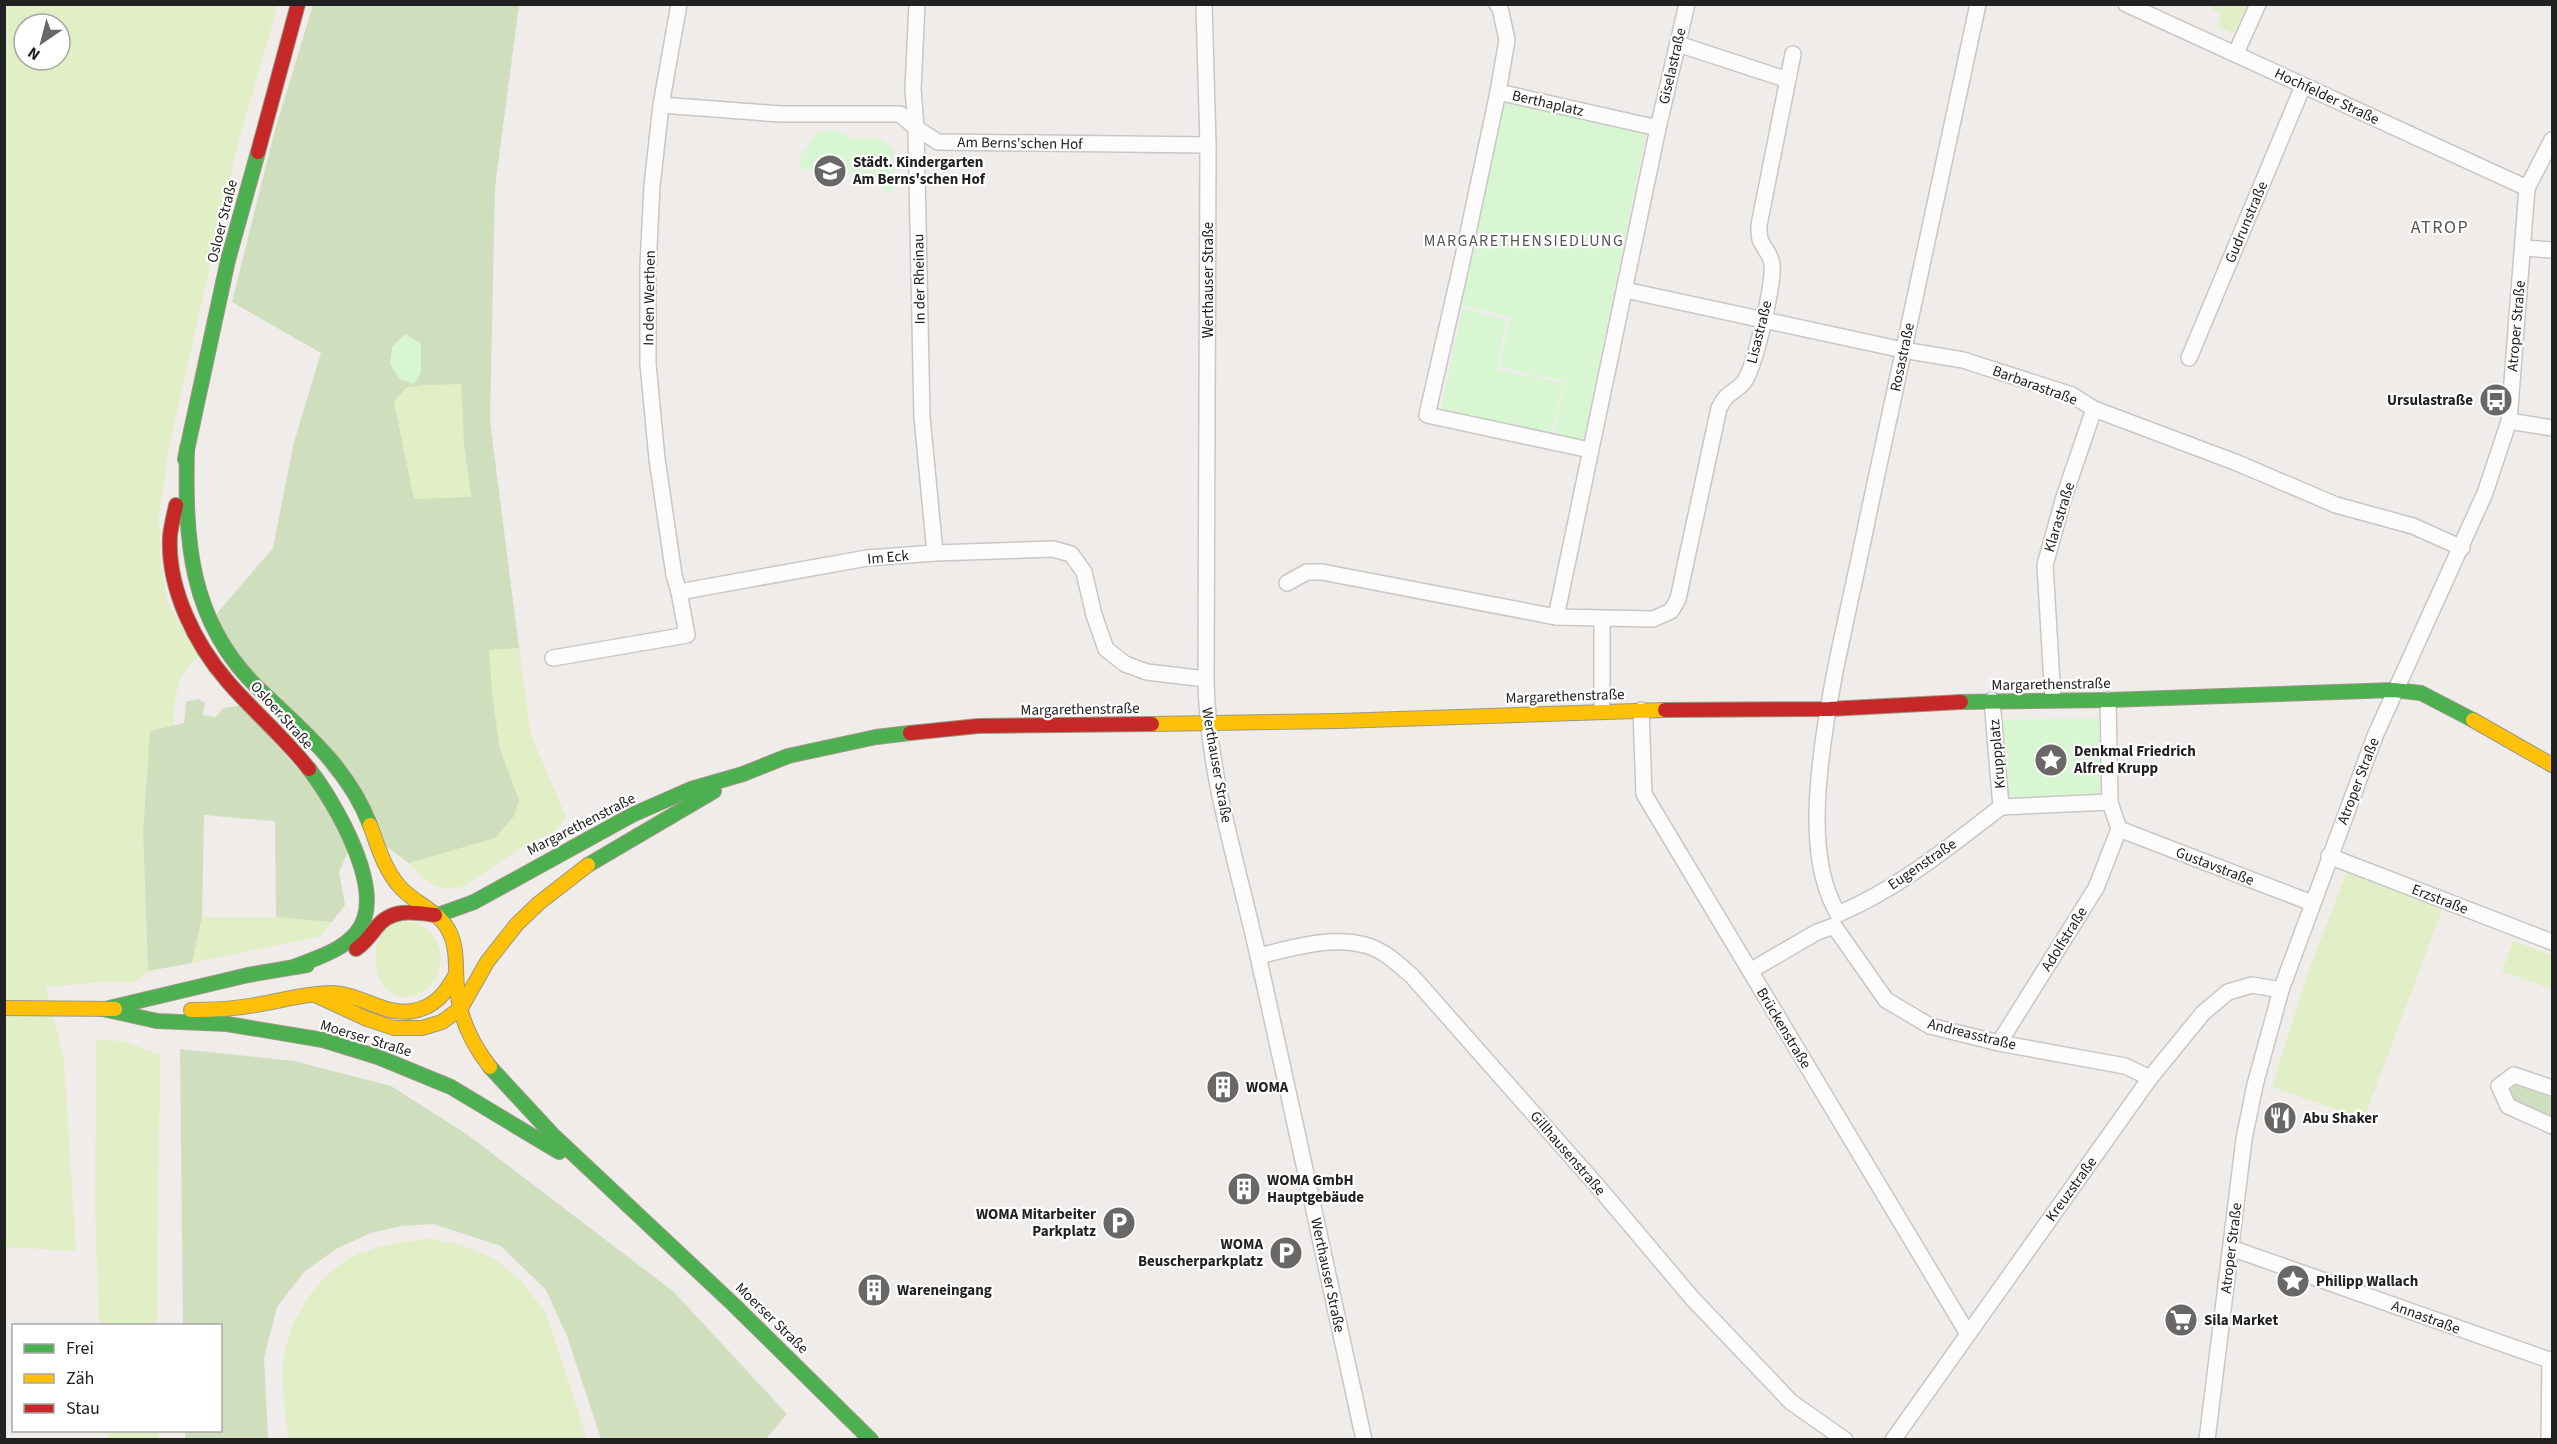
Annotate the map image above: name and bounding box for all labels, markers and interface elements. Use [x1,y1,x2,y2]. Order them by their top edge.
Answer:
north arrow [12,12,72,72]
street label: Giselastraße [1654,26,1691,106]
text: N [23,41,45,66]
street label: Hochfelder Straße [2271,63,2383,130]
street label: Berthaplatz [1510,85,1586,122]
street label: Am Berns'schen Hof [957,132,1083,155]
place label: Städt. Kindergarten Am Berns'schen Hof [852,152,986,190]
school or university icon: Städt. Kindergarten Am Berns'schen Hof [812,153,848,189]
street label: Osloer Straße [202,177,243,265]
street label: Gudrunstraße [2220,178,2273,266]
district label: ATROP [2411,215,2469,240]
street label: Werthauser Straße [1198,222,1219,338]
district label: MARGARETHENSIEDLUNG [1424,230,1624,252]
street label: In der Rheinau [908,233,931,325]
street label: In den Werthen [638,250,661,346]
street label: Atroper Straße [2502,280,2531,372]
street label: Lisastraße [1742,298,1777,366]
street label: Rosastraße [1885,321,1920,393]
street label: Barbarastraße [1989,360,2080,411]
bus stop icon: Ursulastraße [2478,382,2514,418]
place label: Ursulastraße [2387,390,2473,411]
street label: Klarastraße [2039,480,2080,555]
street label: Im Eck [867,545,910,570]
street label: Margarethenstraße [1991,673,2111,696]
street label: Osloer Straße [245,677,318,754]
street label: Margarethenstraße [1505,684,1625,709]
street label: Margarethenstraße [1020,698,1140,721]
street label: Werthauser Straße [1196,706,1237,824]
street label: Kruppplatz [1984,718,2011,790]
street label: Atroper Straße [2332,735,2385,828]
place label: Denkmal Friedrich Alfred Krupp [2073,741,2196,779]
place icon: Denkmal Friedrich Alfred Krupp [2033,742,2069,778]
street label: Margarethenstraße [523,788,639,861]
street label: Eugenstraße [1884,834,1961,895]
street label: Gustavstraße [2173,842,2257,891]
street label: Erzstraße [2409,879,2471,920]
street label: Adolfstraße [2036,903,2092,975]
street label: Brückenstraße [1751,984,1816,1073]
street label: Andreasstraße [1926,1013,2018,1056]
street label: Moerser Straße [317,1015,414,1062]
building icon: WOMA [1205,1069,1241,1105]
place label: WOMA [1246,1077,1289,1098]
restaurant icon: Abu Shaker [2262,1100,2298,1136]
street label: Gillhausenstraße [1525,1106,1610,1200]
place label: Abu Shaker [2302,1108,2378,1129]
street label: Kreuzstraße [2041,1153,2102,1226]
place label: WOMA GmbH Hauptgebäude [1267,1170,1364,1208]
building icon: WOMA GmbH Hauptgebäude [1226,1171,1262,1207]
street label: Atroper Straße [2216,1201,2247,1295]
place label: WOMA Mitarbeiter Parkplatz [976,1204,1096,1242]
parking icon: WOMA Mitarbeiter Parkplatz [1101,1205,1137,1241]
street label: Werthauser Straße [1305,1216,1350,1334]
place label: WOMA Beuscherparkplatz [1138,1234,1263,1272]
parking icon: WOMA Beuscherparkplatz [1268,1235,1304,1271]
place icon: Philipp Wallach [2275,1263,2311,1299]
place label: Philipp Wallach [2316,1271,2418,1292]
building icon: Wareneingang [856,1272,892,1308]
street label: Moerser Straße [730,1278,813,1359]
place label: Wareneingang [897,1280,992,1301]
street label: Annastraße [2389,1295,2463,1340]
supermarket icon: Sila Market [2163,1302,2199,1338]
place label: Sila Market [2204,1310,2278,1331]
legend [12,1324,222,1432]
text: Frei [66,1336,94,1361]
text: Zäh [66,1366,94,1391]
text: Stau [66,1396,100,1421]

